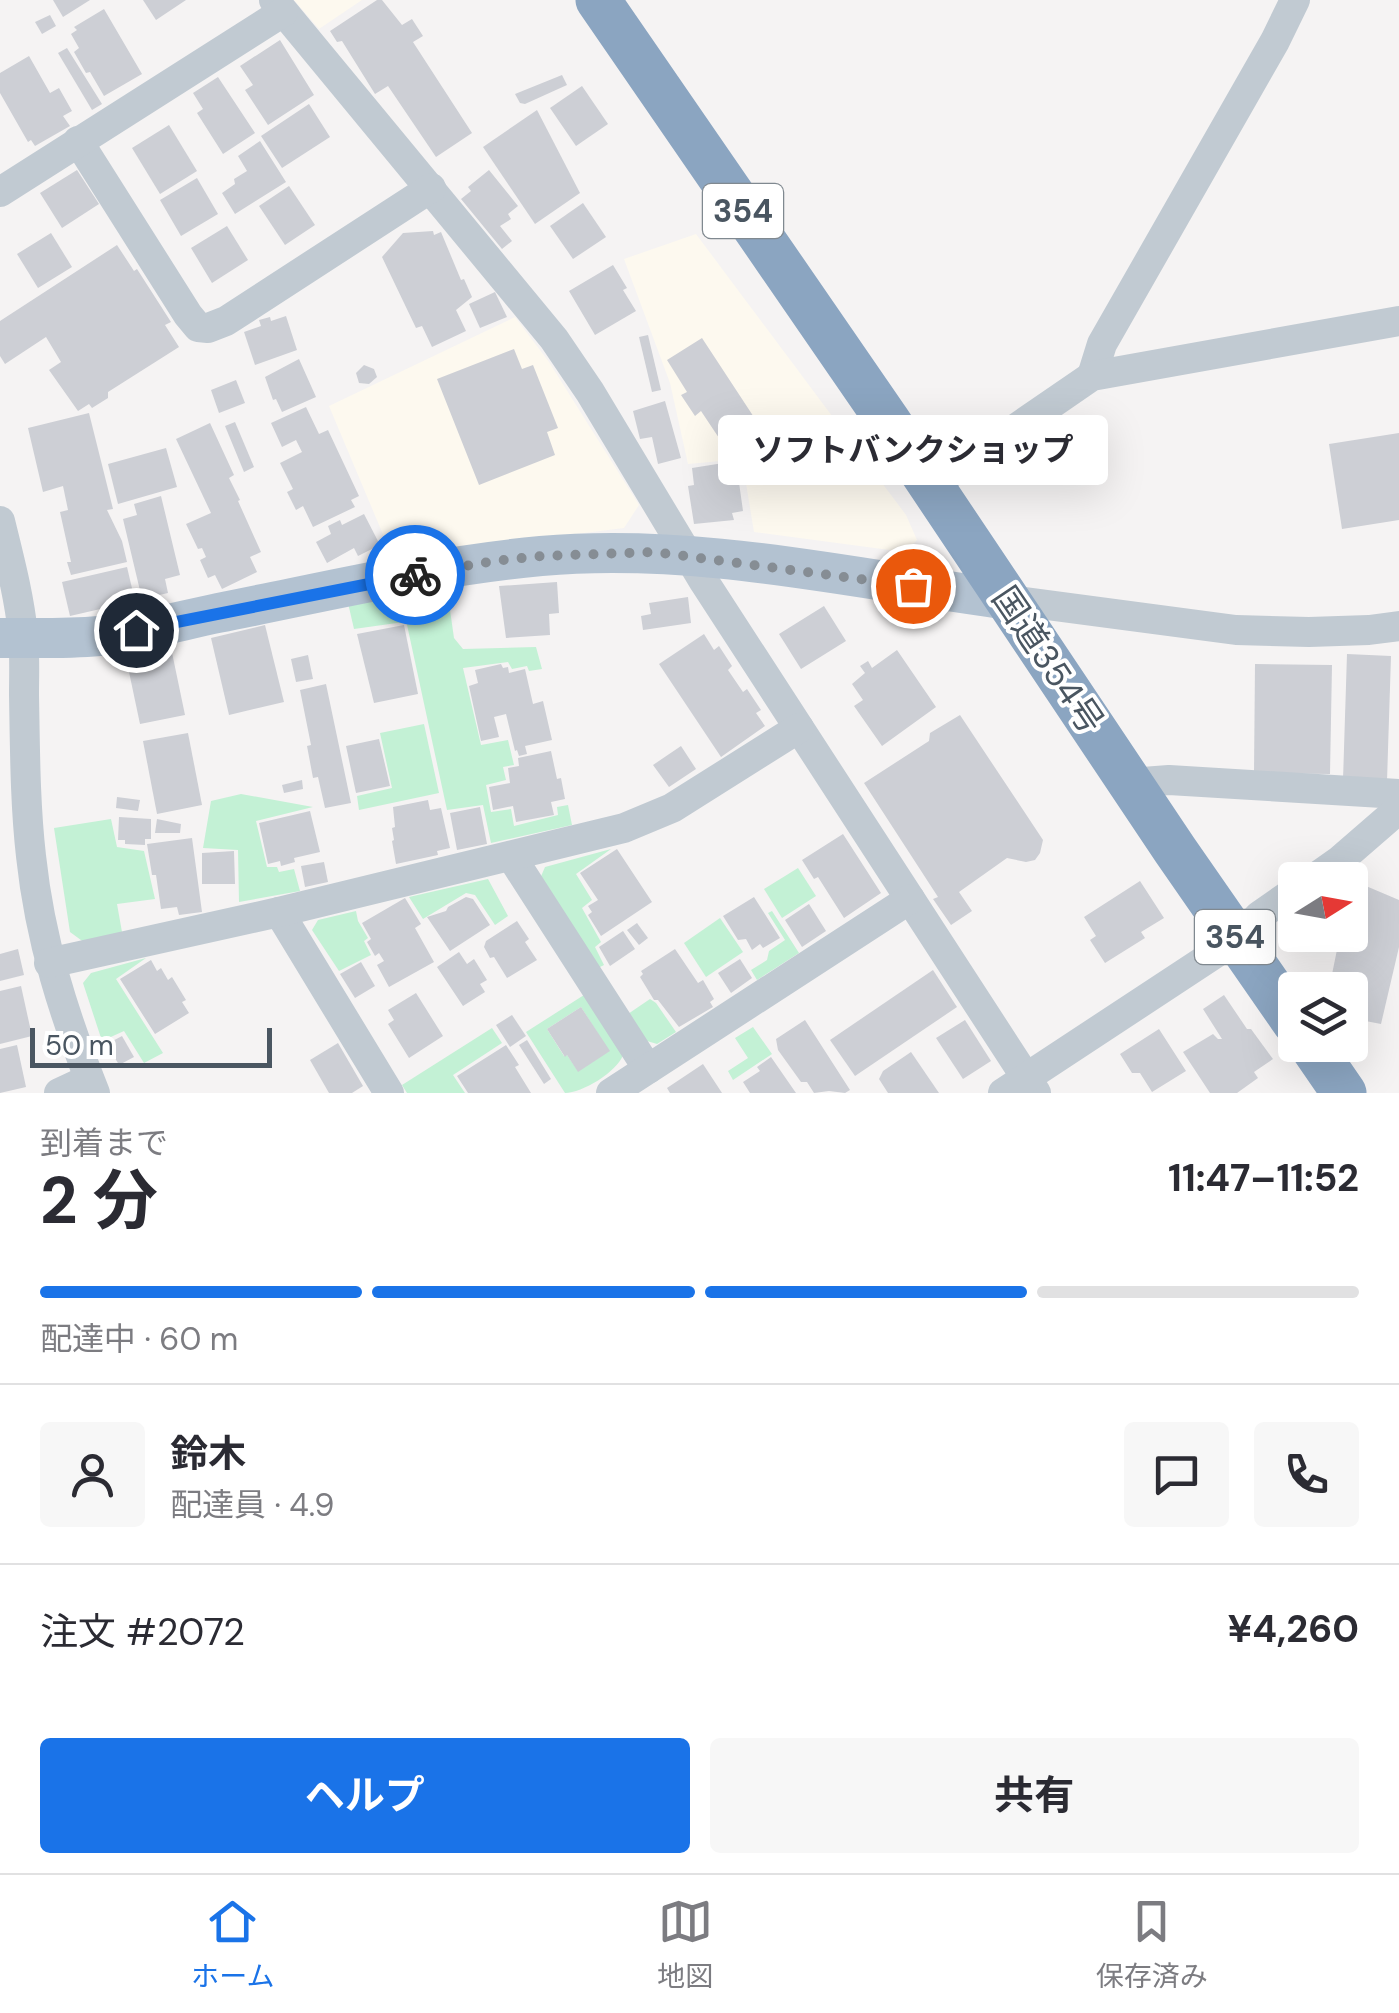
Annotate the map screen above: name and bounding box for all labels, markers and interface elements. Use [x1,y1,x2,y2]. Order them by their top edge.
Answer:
road number: 354 [703,184,783,238]
callout: ソフトバンクショップ [718,416,1108,486]
text: ソフトバンクショップ [752,429,1074,471]
courier [365,525,465,625]
pin [871,544,956,629]
icon: bike [388,548,443,603]
icon: bag [886,559,941,614]
street label: 国道354号 [982,577,1114,743]
pin [94,588,179,673]
icon: home [109,603,164,658]
north arrow [1278,862,1368,952]
map controls [1278,862,1368,1062]
road number: 354 [1195,910,1275,964]
button: layers [1278,972,1368,1062]
scale bar [30,1023,272,1068]
text: 50 m [45,1027,114,1064]
text: 到着まで [40,1122,168,1164]
text: 11:47–11:52 [1168,1153,1359,1203]
text: 2 分 [40,1159,158,1243]
text: 配達中 · 60 m [40,1318,238,1360]
button: person [40,1422,145,1527]
button: chat [1124,1422,1229,1527]
button: phone [1254,1422,1359,1527]
text: 鈴木 [170,1429,246,1479]
text: 配達員 · 4.9 [170,1484,334,1526]
text: ¥4,260 [1227,1604,1359,1654]
text: 注文 #2072 [40,1607,245,1657]
button: ヘルプ [40,1738,690,1853]
button: 共有 [710,1738,1359,1853]
tab: ホーム [191,1894,274,1995]
tab: 地図 [657,1894,713,1995]
tab: 保存済み [1096,1894,1208,1995]

